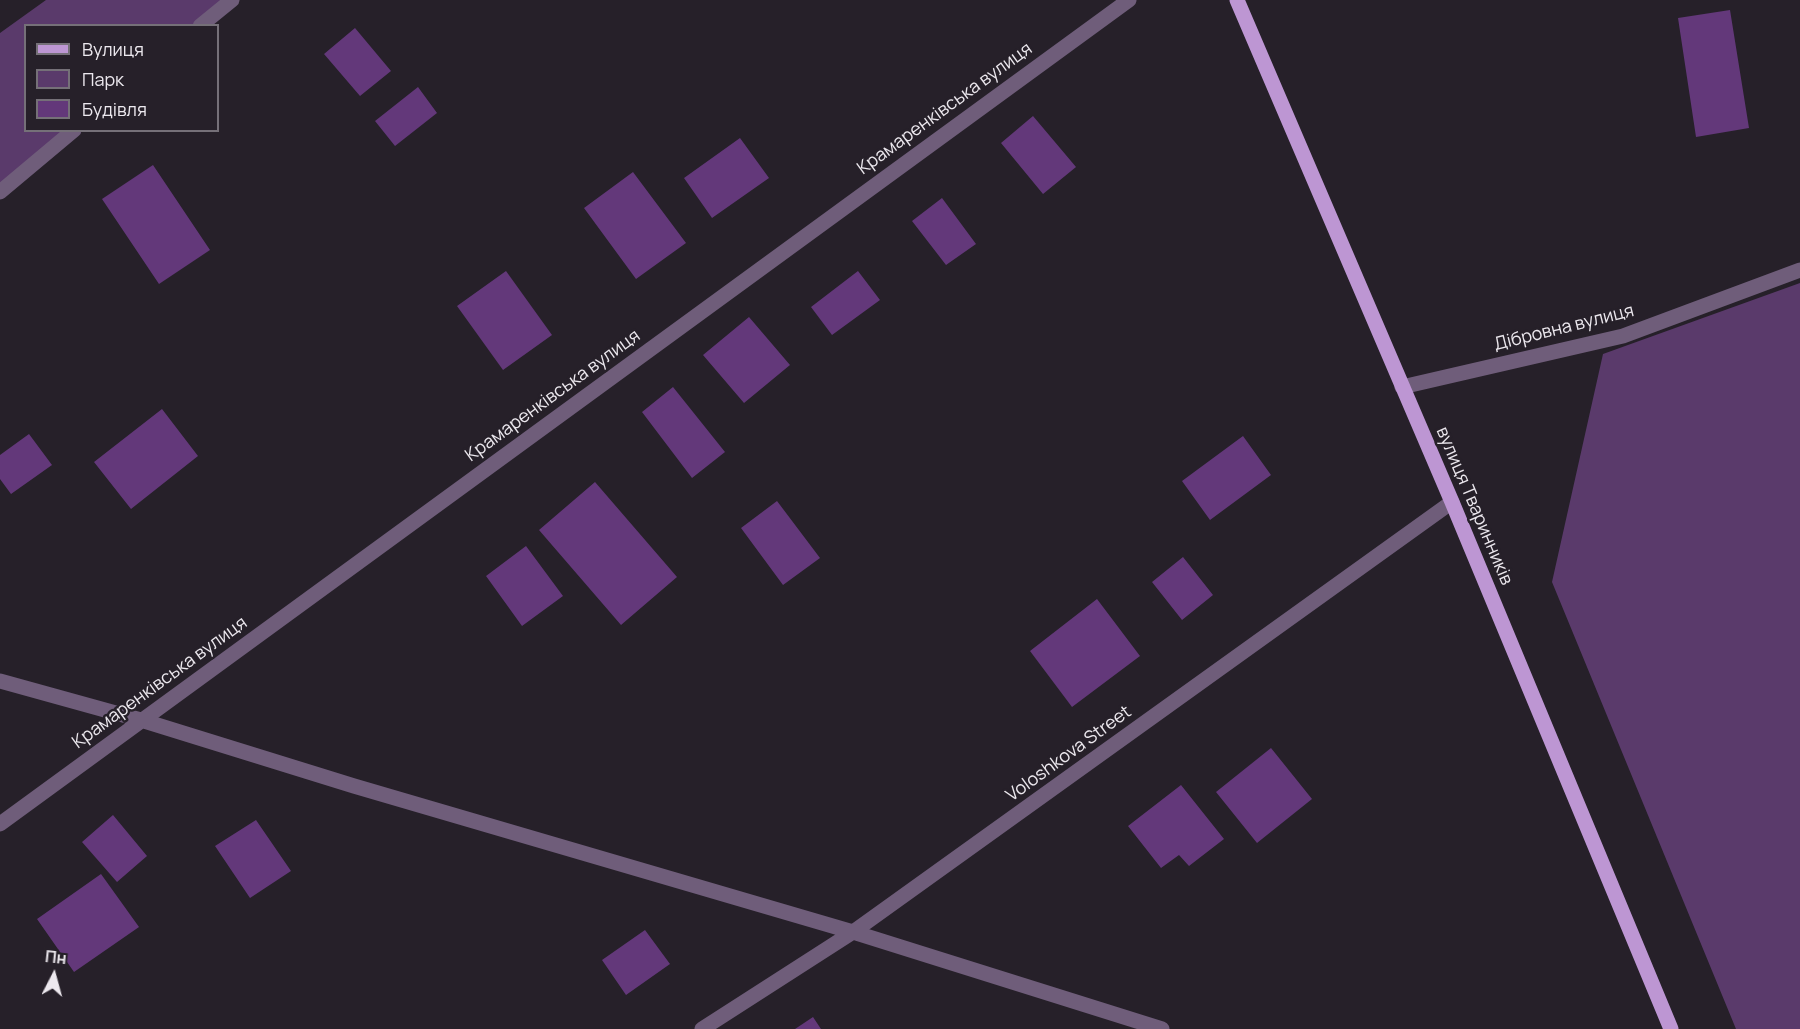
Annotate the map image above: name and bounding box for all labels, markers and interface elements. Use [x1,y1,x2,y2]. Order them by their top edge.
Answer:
legend [24,24,219,132]
text: Вулиця [82,37,144,61]
street label: Крамаренківська вулиця [853,38,1037,180]
text: Парк [82,67,124,91]
text: Будівля [82,97,147,121]
street label: Дібровна вулиця [1492,300,1636,356]
street label: Крамаренківська вулиця [461,325,645,467]
street label: вулиця Тваринників [1431,424,1517,588]
street label: Крамаренківська вулиця [68,612,252,754]
street label: Voloshkova Street [1002,701,1136,807]
north arrow [24,945,84,1005]
text: Пн [44,945,68,969]

